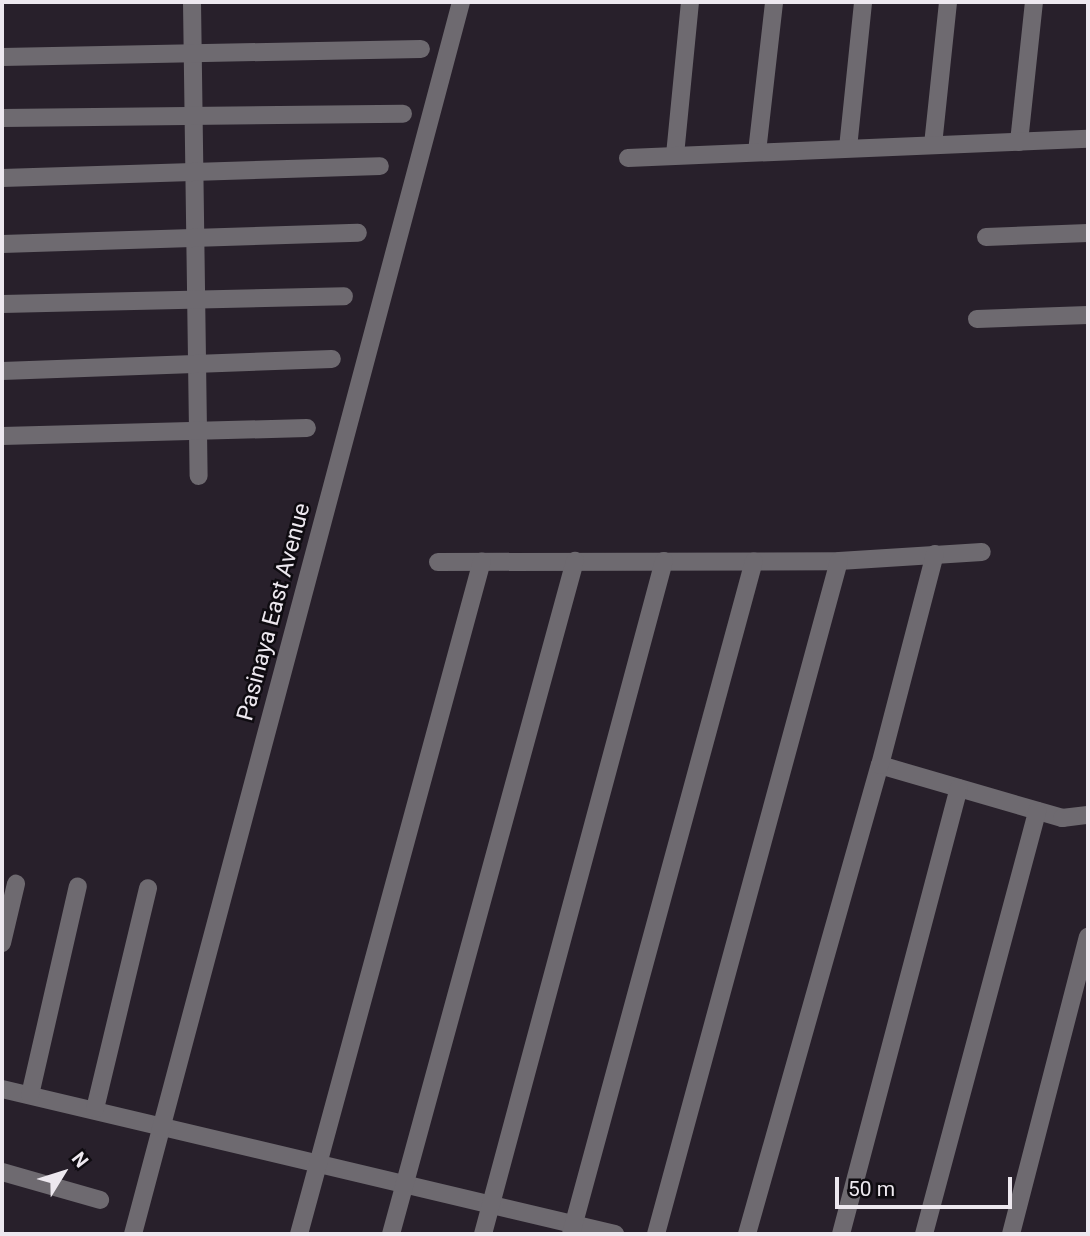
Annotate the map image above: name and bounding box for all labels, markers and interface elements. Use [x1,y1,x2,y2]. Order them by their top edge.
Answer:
street label: Pasinaya East Avenue [232,500,316,724]
north arrow [28,1138,98,1208]
text: N [67,1147,93,1172]
scale bar [838,1162,1015,1206]
text: 50 m [848,1177,895,1201]

